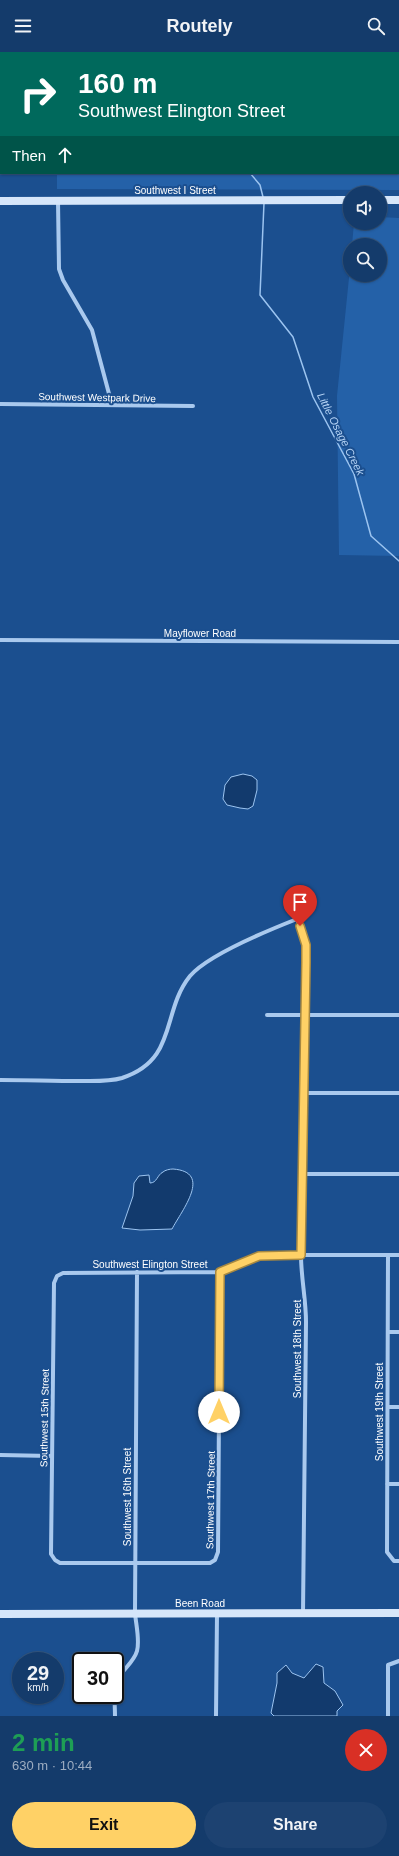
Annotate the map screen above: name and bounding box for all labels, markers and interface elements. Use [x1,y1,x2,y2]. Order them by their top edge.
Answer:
icon: menu [12,15,34,37]
icon: search [365,15,387,37]
text: Routely [166,16,233,36]
icon: right [12,68,64,120]
text: 160 m [78,68,157,99]
text: Southwest Elington Street [78,101,285,121]
icon: ahead [54,144,76,166]
text: Then [12,147,46,164]
street label: Southwest I Street [134,185,216,196]
map controls [343,186,387,282]
button: sound [343,186,387,230]
button: search [343,238,387,282]
street label: Southwest Westpark Drive [38,391,156,404]
water label: Little Osage Creek [315,391,367,478]
street label: Mayflower Road [164,628,236,639]
pin [283,885,317,926]
icon: arrive [289,891,311,913]
street label: Southwest Elington Street [92,1259,208,1270]
street label: Southwest 18th Street [292,1300,303,1398]
street label: Southwest 19th Street [374,1363,385,1461]
street label: Southwest 15th Street [38,1369,51,1467]
position arrow [198,1391,240,1433]
street label: Southwest 16th Street [122,1448,133,1546]
street label: Southwest 17th Street [204,1451,217,1549]
street label: Been Road [175,1598,225,1609]
speed limit sign: 30 [72,1652,124,1704]
text: 29 [27,1662,49,1684]
text: km/h [27,1682,49,1693]
text: 2 min [12,1729,75,1756]
button: close [345,1729,387,1771]
text: 630 m · 10:44 [12,1758,92,1773]
button: Exit [12,1802,196,1848]
button: Share [204,1802,387,1848]

